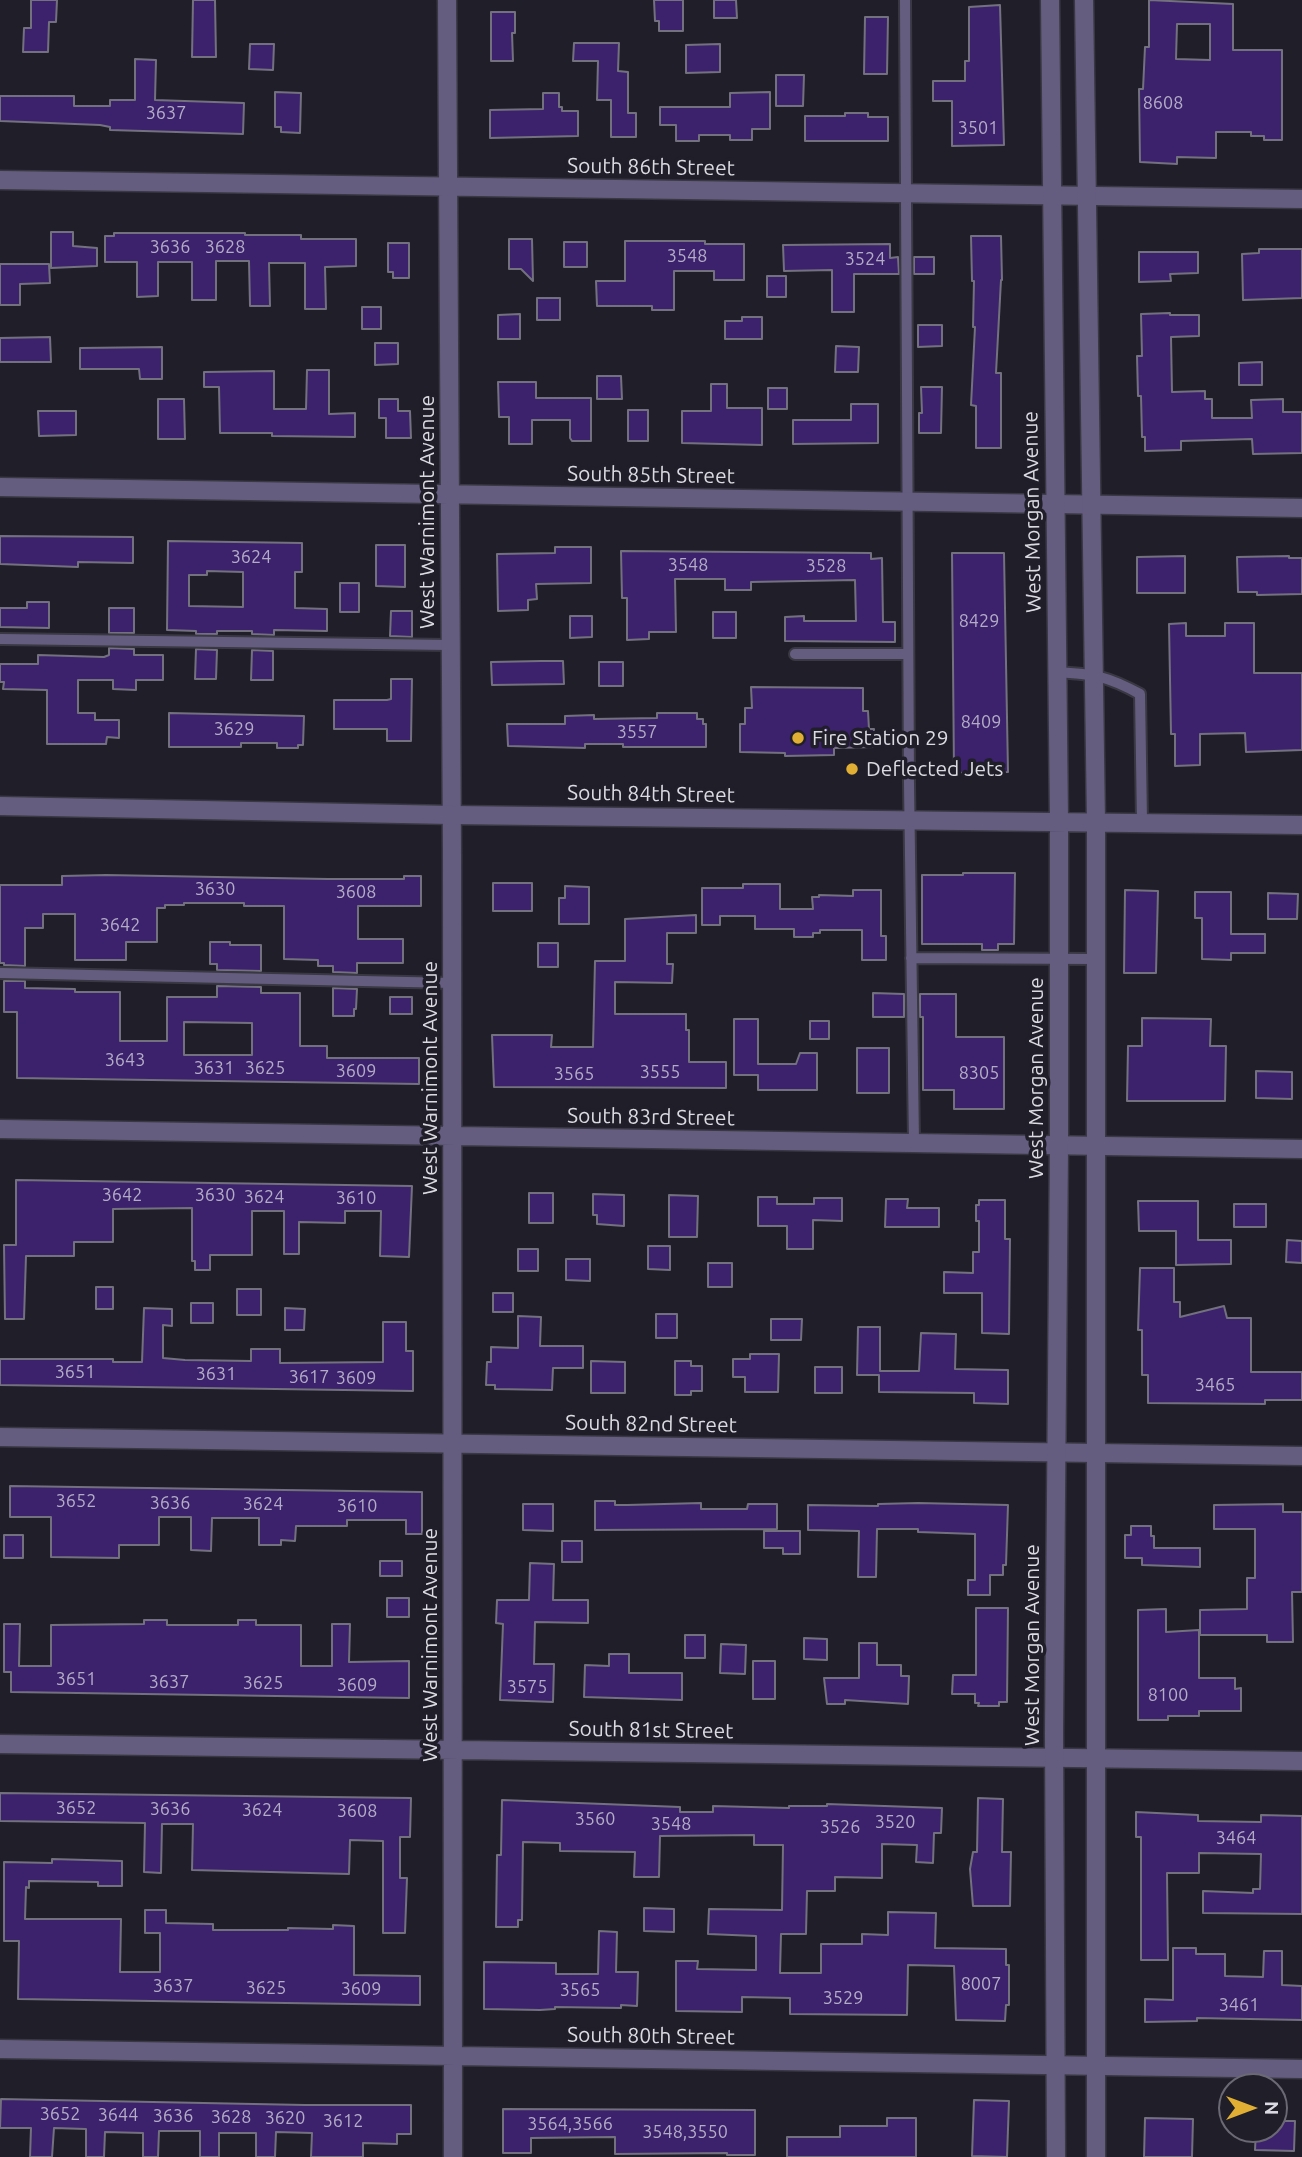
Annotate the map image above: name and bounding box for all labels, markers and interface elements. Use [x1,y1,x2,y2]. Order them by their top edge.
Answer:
house number: 8608 [1143,92,1183,114]
house number: 3637 [146,102,186,124]
house number: 3501 [958,117,998,139]
street label: South 86th Street [567,153,735,181]
house number: 3636 [150,236,190,258]
house number: 3628 [205,236,245,258]
house number: 3548 [667,245,707,267]
house number: 3524 [845,248,885,270]
street label: West Warnimont Avenue [414,395,440,629]
street label: West Morgan Avenue [1018,411,1046,613]
street label: South 85th Street [567,461,735,489]
house number: 3624 [231,546,271,568]
house number: 3548 [668,554,708,576]
house number: 3528 [806,555,846,577]
house number: 8429 [959,610,999,632]
house number: 8409 [961,711,1001,733]
house number: 3629 [214,718,254,740]
house number: 3557 [617,721,657,743]
place label: Fire Station 29 [812,725,949,751]
marker: Fire Station 29 [790,730,806,746]
place label: Deflected Jets [866,756,1003,782]
marker: Deflected Jets [844,761,860,777]
street label: South 84th Street [567,780,735,808]
house number: 3630 [195,878,235,900]
house number: 3608 [336,881,376,903]
house number: 3642 [100,914,140,936]
street label: West Warnimont Avenue [417,961,443,1195]
street label: West Morgan Avenue [1023,977,1049,1179]
house number: 3643 [105,1049,145,1071]
house number: 3631 [194,1057,234,1079]
house number: 3625 [245,1057,285,1079]
house number: 3609 [336,1060,376,1082]
house number: 3555 [640,1061,680,1083]
house number: 8305 [959,1062,999,1084]
house number: 3565 [554,1063,594,1085]
street label: South 83rd Street [567,1103,735,1131]
house number: 3642 [102,1184,142,1206]
house number: 3630 [195,1184,235,1206]
house number: 3624 [244,1186,284,1208]
house number: 3610 [336,1187,376,1209]
house number: 3651 [55,1361,95,1383]
house number: 3631 [196,1363,236,1385]
house number: 3617 [289,1366,329,1388]
house number: 3609 [336,1367,376,1389]
house number: 3465 [1195,1374,1235,1396]
street label: South 82nd Street [565,1410,737,1438]
house number: 3652 [56,1490,96,1512]
house number: 3636 [150,1492,190,1514]
house number: 3624 [243,1493,283,1515]
house number: 3610 [337,1495,377,1517]
street label: West Warnimont Avenue [417,1528,443,1762]
street label: West Morgan Avenue [1019,1544,1045,1746]
house number: 3651 [56,1668,96,1690]
house number: 3637 [149,1671,189,1693]
house number: 3625 [243,1672,283,1694]
house number: 3609 [337,1674,377,1696]
house number: 3575 [507,1676,547,1698]
house number: 8100 [1148,1684,1188,1706]
street label: South 81st Street [568,1716,734,1744]
house number: 3652 [56,1797,96,1819]
house number: 3636 [150,1798,190,1820]
house number: 3624 [242,1799,282,1821]
house number: 3608 [337,1800,377,1822]
house number: 3560 [575,1808,615,1830]
house number: 3520 [875,1811,915,1833]
house number: 3548 [651,1813,691,1835]
house number: 3526 [820,1816,860,1838]
house number: 3464 [1216,1827,1256,1849]
house number: 8007 [961,1973,1001,1995]
house number: 3637 [153,1975,193,1997]
house number: 3625 [246,1977,286,1999]
house number: 3609 [341,1978,381,2000]
house number: 3565 [560,1979,600,2001]
house number: 3529 [823,1987,863,2009]
house number: 3461 [1219,1994,1259,2016]
street label: South 80th Street [567,2022,735,2050]
north arrow [1218,2073,1288,2143]
text: N [1261,2101,1283,2115]
house number: 3652 [40,2103,80,2125]
house number: 3644 [98,2104,138,2126]
house number: 3636 [153,2105,193,2127]
house number: 3628 [211,2106,251,2128]
house number: 3620 [265,2107,305,2129]
house number: 3612 [323,2110,363,2132]
house number: 3564,3566 [527,2113,613,2135]
house number: 3548,3550 [642,2121,728,2143]

